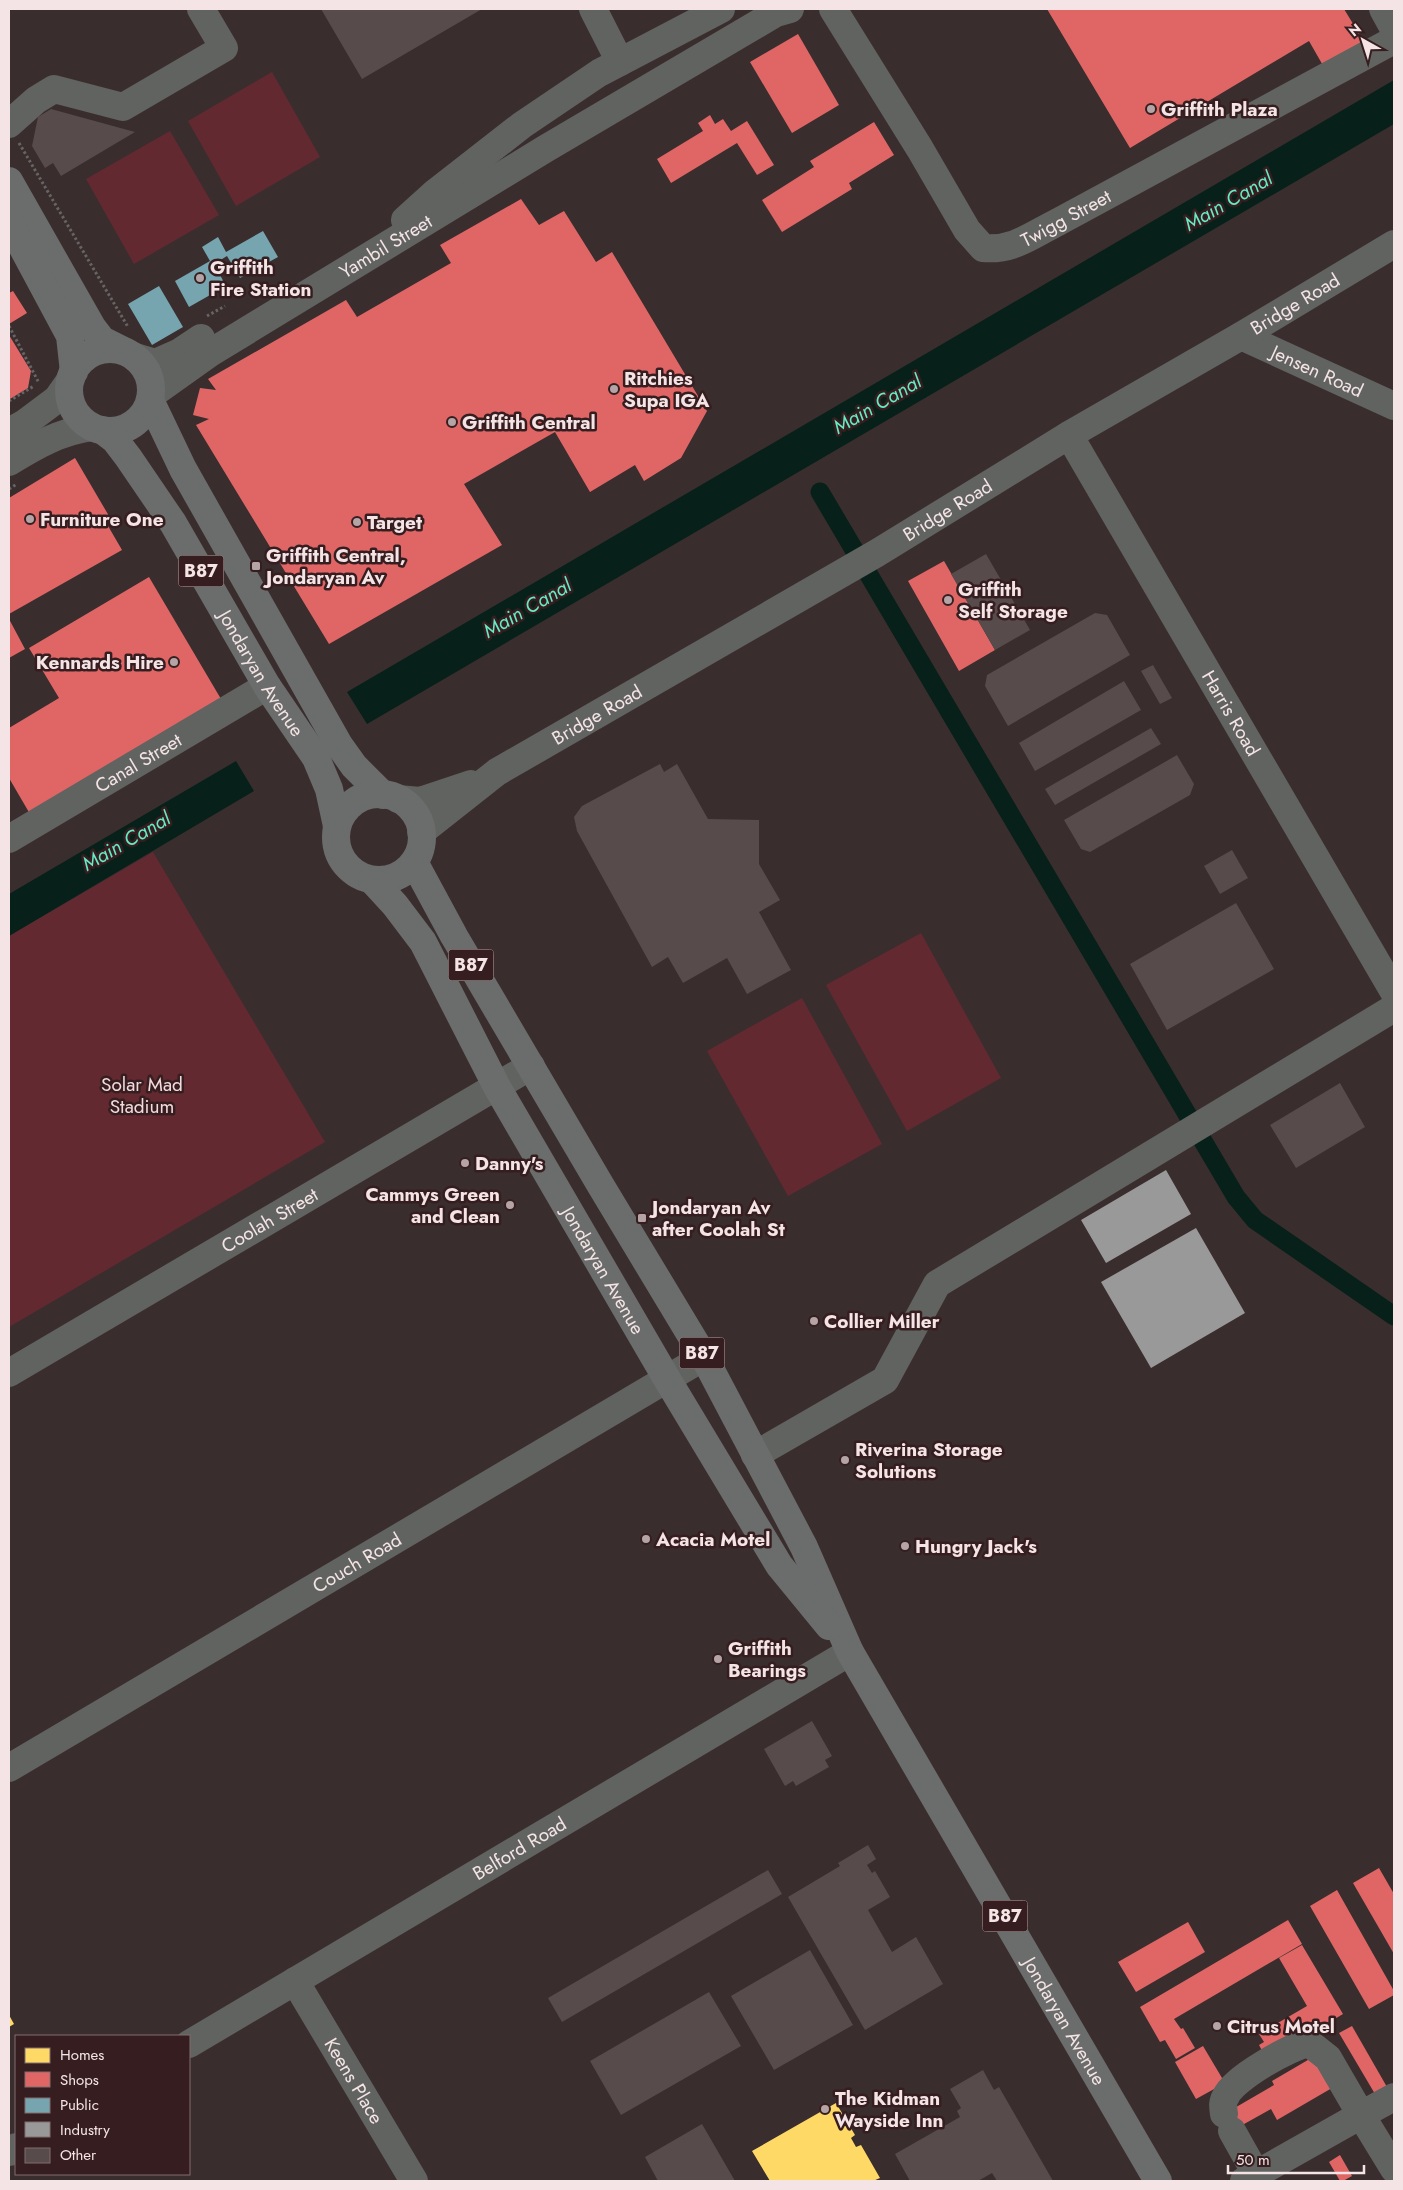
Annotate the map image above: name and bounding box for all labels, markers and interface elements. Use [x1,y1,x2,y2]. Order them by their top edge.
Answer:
north arrow [1338,15,1388,65]
text: N [1344,19,1365,41]
place label: Griffith Plaza [1161,96,1278,123]
marker: Griffith Plaza [1145,103,1157,115]
water label: Main Canal [1179,164,1279,239]
street label: Twigg Street [1016,183,1116,254]
street label: Yambil Street [334,208,438,285]
place label: Griffith Fire Station [210,254,311,303]
street label: Bridge Road [1245,267,1345,341]
marker: Griffith Fire Station [194,272,206,284]
street label: Jensen Road [1264,337,1368,404]
place label: Ritchies Supa IGA [624,365,709,414]
water label: Main Canal [828,367,928,442]
marker: Ritchies Supa IGA [608,383,620,395]
place label: Griffith Central [462,409,596,436]
marker: Griffith Central [446,416,458,428]
street label: Bridge Road [898,472,997,548]
place label: Furniture One [40,506,164,533]
place label: Target [367,509,422,536]
marker: Furniture One [24,513,36,525]
marker: Target [351,516,363,528]
place label: Griffith Central, Jondaryan Av [262,542,406,591]
road number: B87 [178,556,224,586]
marker: Griffith Central, Jondaryan Av [250,560,262,572]
water label: Main Canal [478,571,578,646]
place label: Griffith Self Storage [958,576,1068,625]
marker: Griffith Self Storage [942,594,954,606]
street label: Jondaryan Avenue [210,602,311,742]
place label: Kennards Hire [36,649,164,676]
marker: Kennards Hire [168,656,180,668]
street label: Harris Road [1195,665,1266,761]
street label: Bridge Road [547,678,647,752]
street label: Canal Street [90,726,187,799]
water label: Main Canal [77,804,177,879]
road number: B87 [448,950,494,980]
park label: Solar Mad Stadium [101,1071,183,1120]
place label: Danny's [475,1150,544,1177]
marker: Danny's [459,1157,471,1169]
street label: Coolah Street [216,1181,323,1259]
place label: Cammys Green and Clean [365,1181,500,1230]
place label: Jondaryan Av after Coolah St [648,1194,785,1243]
marker: Cammys Green and Clean [504,1199,516,1211]
street label: Jondaryan Avenue [554,1199,651,1340]
marker: Jondaryan Av after Coolah St [636,1212,648,1224]
place label: Collier Miller [824,1308,940,1335]
marker: Collier Miller [808,1315,820,1327]
road number: B87 [680,1338,724,1369]
place label: Riverina Storage Solutions [855,1436,1003,1485]
marker: Riverina Storage Solutions [839,1454,851,1466]
street label: Couch Road [307,1526,407,1600]
place label: Acacia Motel [655,1526,770,1553]
marker: Acacia Motel [640,1533,652,1545]
place label: Hungry Jack's [915,1533,1037,1560]
marker: Hungry Jack's [899,1540,911,1552]
place label: Griffith Bearings [728,1635,806,1684]
marker: Griffith Bearings [712,1653,724,1665]
street label: Belford Road [468,1810,571,1887]
road number: B87 [982,1900,1028,1932]
street label: Jondaryan Avenue [1015,1949,1112,2091]
place label: Citrus Motel [1227,2013,1335,2040]
marker: Citrus Motel [1211,2020,1223,2032]
street label: Keens Place [318,2033,390,2129]
legend [15,2035,190,2175]
text: Homes [60,2044,104,2066]
text: Shops [60,2069,99,2091]
place label: The Kidman Wayside Inn [835,2085,944,2134]
text: Public [60,2094,99,2116]
marker: The Kidman Wayside Inn [819,2103,831,2115]
text: Industry [60,2119,110,2141]
scale bar [1228,2142,1364,2174]
text: Other [60,2144,97,2166]
text: 50 m [1236,2149,1270,2171]

